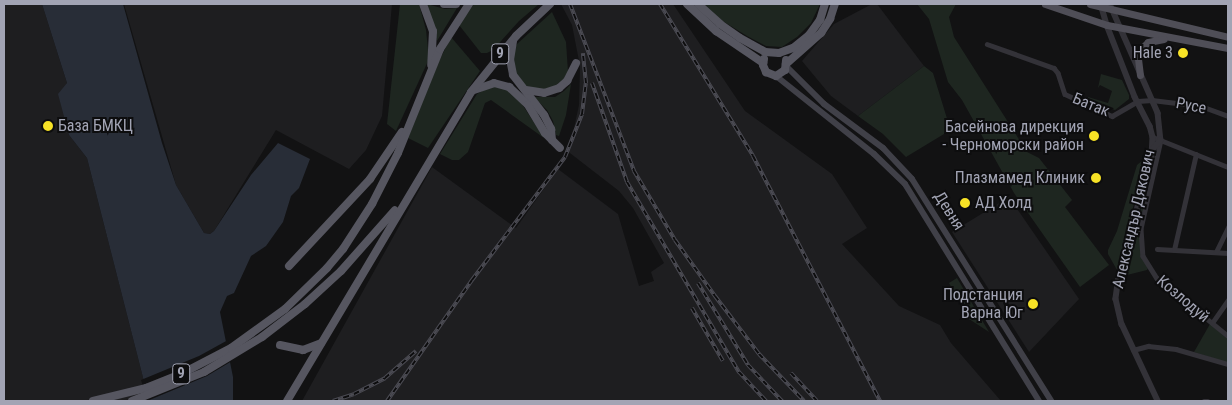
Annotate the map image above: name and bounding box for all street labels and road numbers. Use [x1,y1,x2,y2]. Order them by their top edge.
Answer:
road number: 9 [490,42,510,66]
street label: Батак [1070,89,1112,121]
street label: Русе [1174,94,1208,118]
street label: Александър Дякович [1109,148,1159,290]
street label: Девня [930,188,968,234]
street label: Козлодуй [1153,271,1213,327]
road number: 9 [171,362,191,386]

